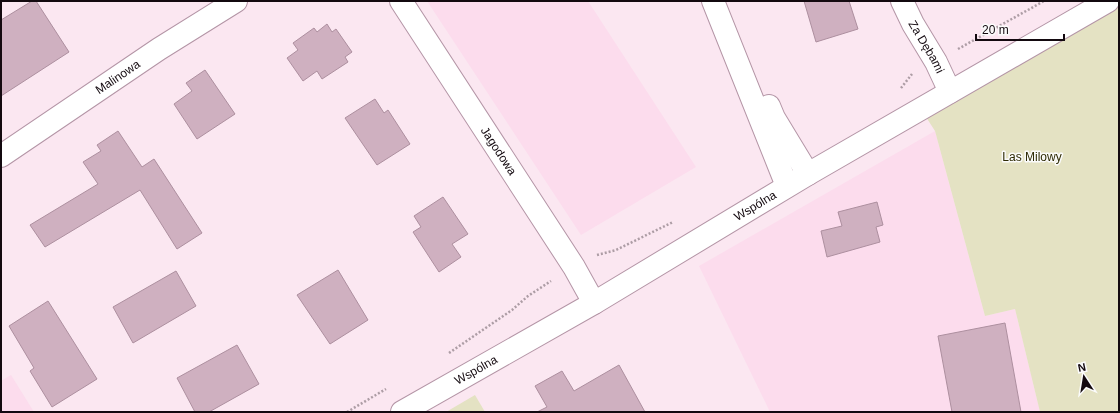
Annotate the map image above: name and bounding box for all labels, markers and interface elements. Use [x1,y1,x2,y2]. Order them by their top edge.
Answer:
scale bar [976,16,1064,42]
street label: Za Dębami [906,18,947,75]
text: 20 m [982,23,1009,37]
street label: Malinowa [93,57,143,97]
street label: Jagodowa [478,124,520,178]
park label: Las Milowy [1002,150,1062,164]
street label: Wspólna [732,188,779,224]
street label: Wspólna [452,352,500,388]
north arrow [1064,357,1104,397]
text: N [1077,361,1087,374]

